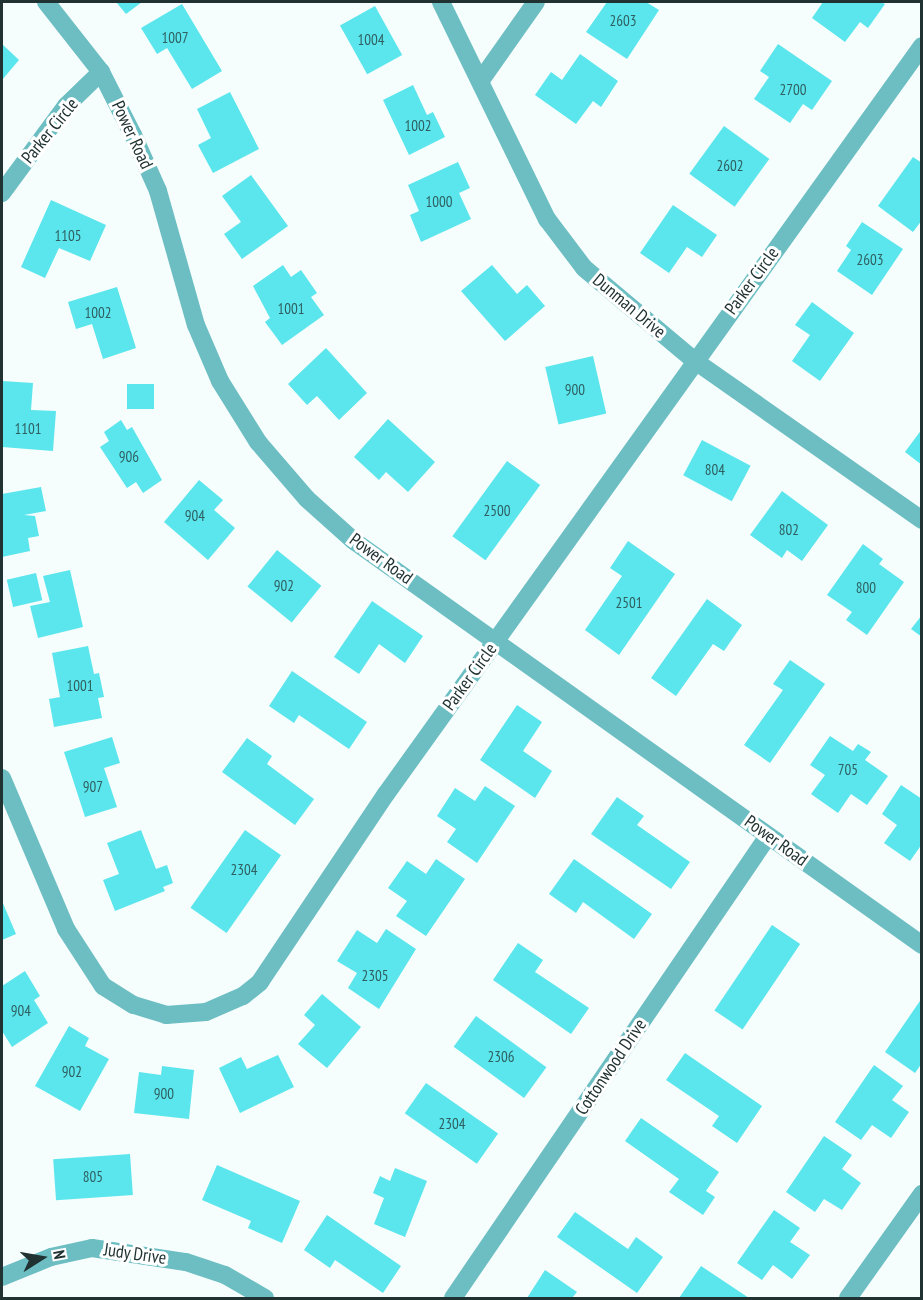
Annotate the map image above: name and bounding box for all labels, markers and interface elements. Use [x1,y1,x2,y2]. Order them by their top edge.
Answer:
house number: 2603 [610,12,636,30]
house number: 1007 [162,29,188,47]
house number: 1004 [358,31,384,49]
house number: 2700 [780,81,806,99]
street label: Parker Circle [17,94,83,168]
street label: Power Road [107,98,157,172]
house number: 1002 [405,117,431,135]
house number: 2602 [717,157,743,175]
house number: 1000 [426,193,452,211]
house number: 1105 [55,227,81,245]
street label: Parker Circle [720,243,784,319]
house number: 2603 [857,251,883,269]
street label: Dunman Drive [588,269,670,343]
house number: 1001 [278,300,304,318]
house number: 1002 [85,304,111,322]
house number: 900 [565,381,585,399]
house number: 1101 [15,420,41,438]
house number: 906 [119,448,139,466]
house number: 804 [705,461,725,479]
house number: 2500 [484,502,510,520]
house number: 904 [185,507,205,525]
house number: 802 [779,521,799,539]
street label: Power Road [345,529,417,589]
house number: 902 [274,577,294,595]
house number: 800 [856,579,876,597]
house number: 2501 [616,594,642,612]
street label: Parker Circle [438,639,502,715]
house number: 1001 [67,677,93,695]
house number: 705 [838,761,858,779]
house number: 907 [83,778,103,796]
street label: Power Road [740,811,812,871]
house number: 2304 [231,861,257,879]
house number: 2305 [362,967,388,985]
house number: 904 [11,1002,31,1020]
street label: Cottonwood Drive [571,1015,651,1119]
house number: 2306 [488,1048,514,1066]
house number: 902 [62,1063,82,1081]
house number: 900 [154,1085,174,1103]
house number: 2304 [439,1115,465,1133]
house number: 805 [83,1168,103,1186]
north arrow [12,1228,72,1288]
street label: Judy Drive [102,1239,168,1269]
text: N [49,1248,70,1261]

